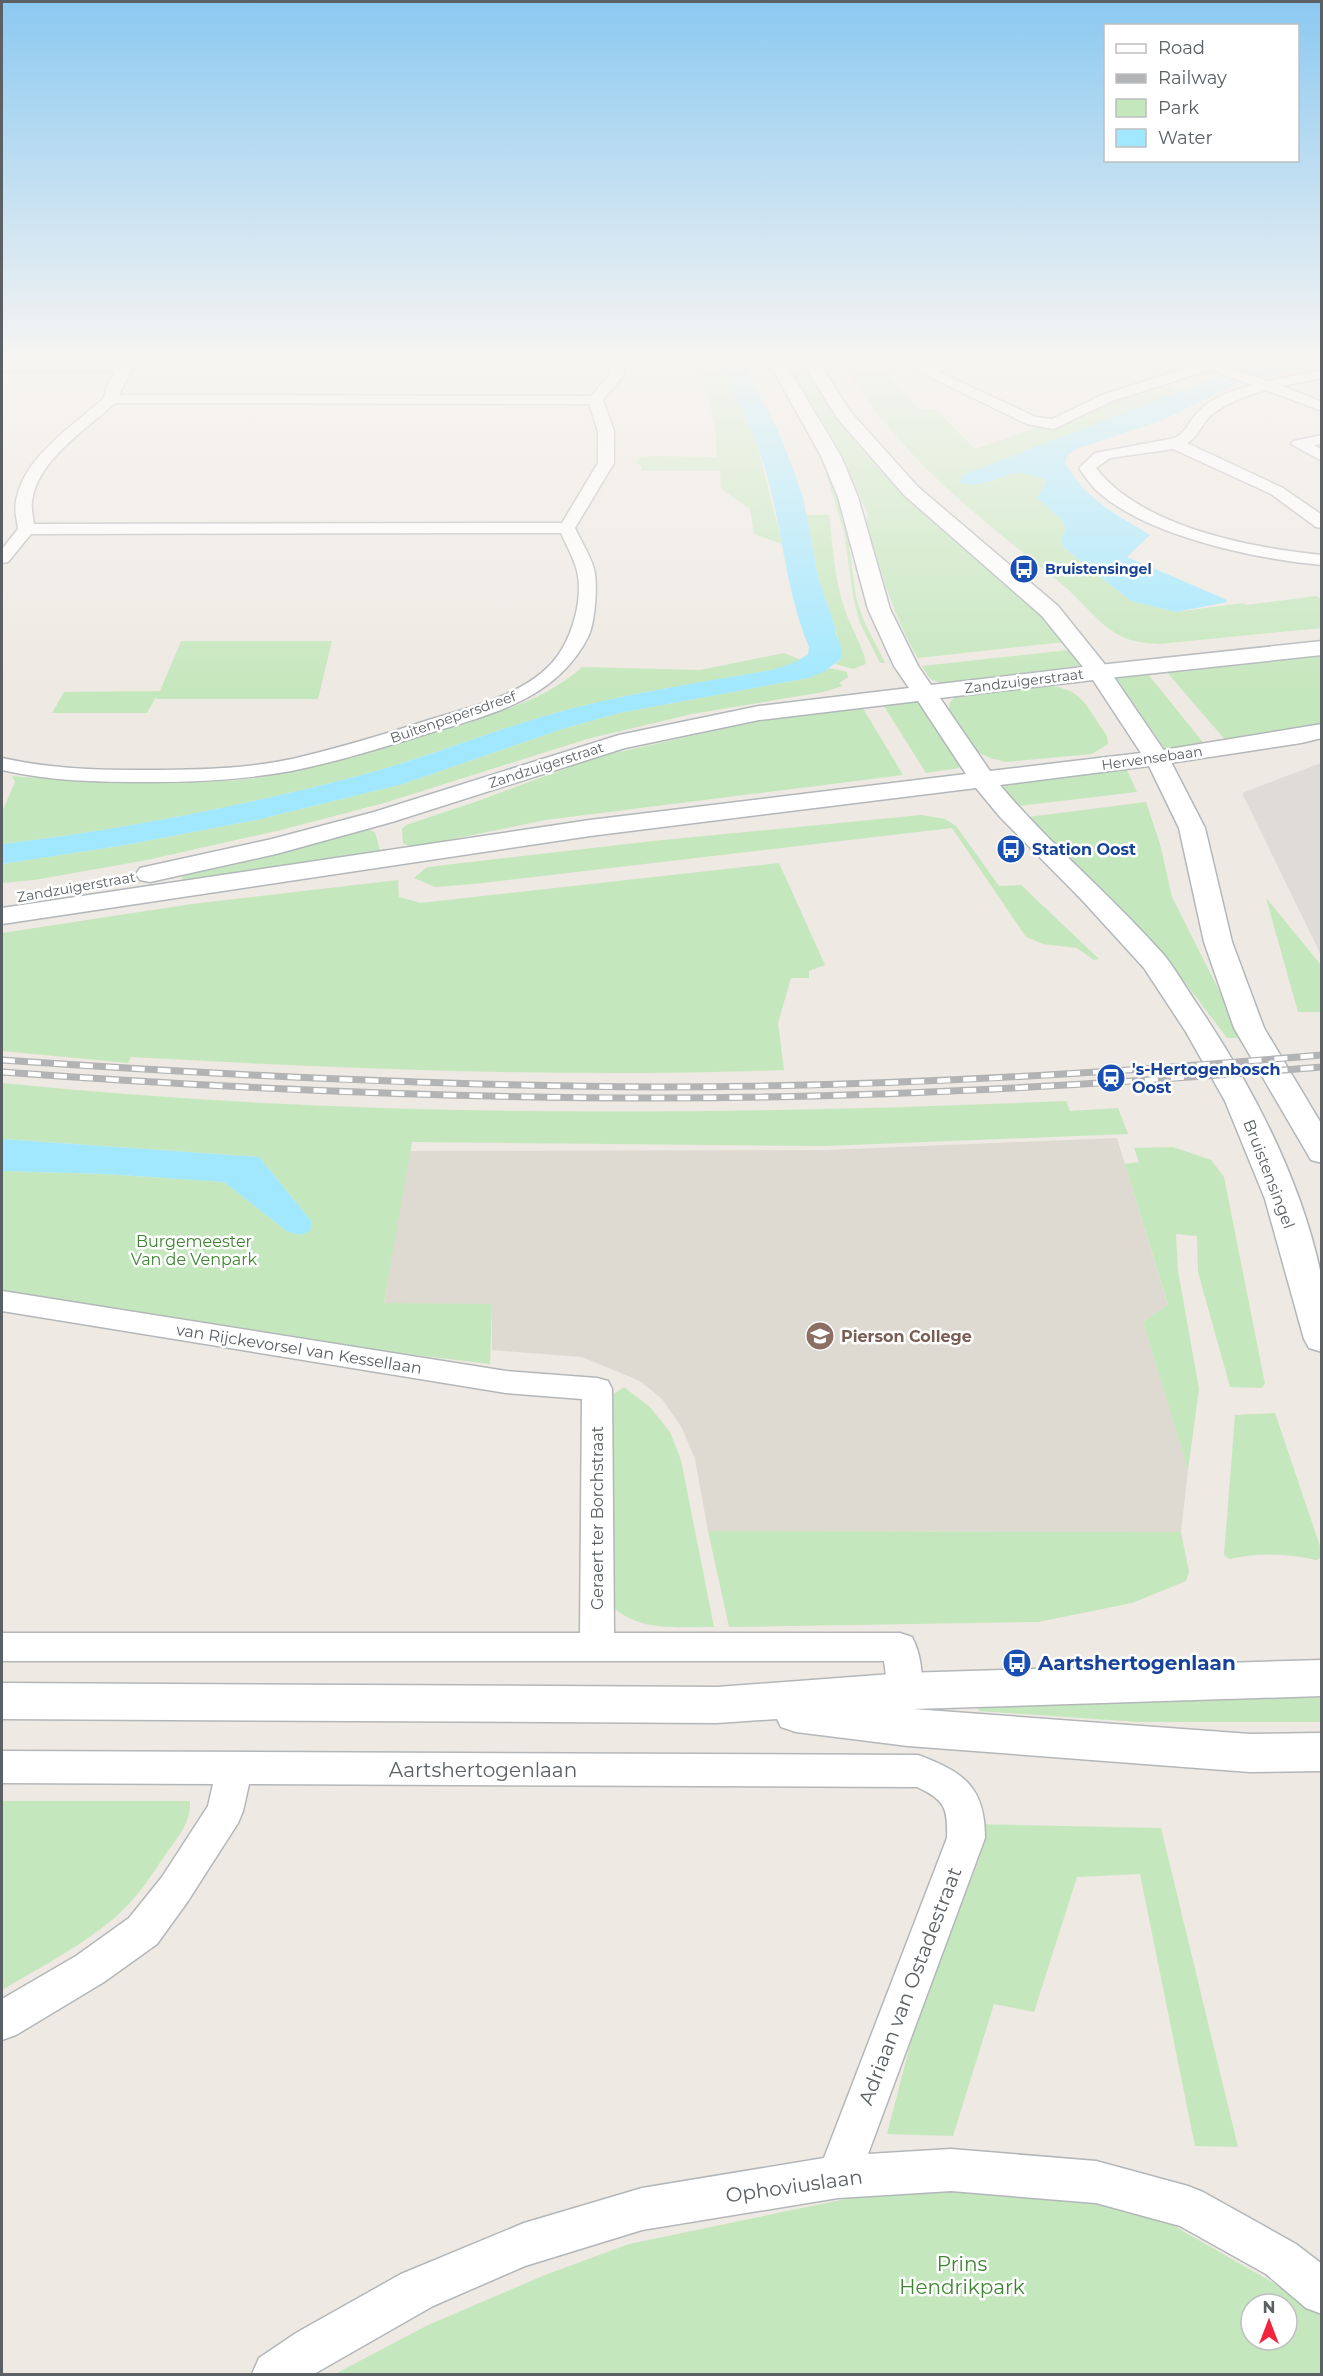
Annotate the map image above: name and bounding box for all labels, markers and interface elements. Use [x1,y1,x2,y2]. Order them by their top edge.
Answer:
legend [1104,24,1299,162]
text: Road [1158,37,1205,59]
text: Railway [1158,67,1227,89]
text: Park [1158,97,1199,119]
text: Water [1158,127,1213,149]
bus stop icon: Bruistensingel [1008,553,1040,585]
place label: Bruistensingel [1045,560,1152,578]
street label: Zandzuigerstraat [963,665,1085,697]
street label: Buitenpepersdreef [388,687,519,747]
street label: Zandzuigerstraat [486,738,606,792]
street label: Hervensebaan [1100,742,1204,774]
bus stop icon: Station Oost [995,833,1027,865]
place label: Station Oost [1032,840,1136,859]
street label: Zandzuigerstraat [15,868,137,906]
place label: 's-Hertogenbosch Oost [1132,1060,1281,1097]
station icon: 's-Hertogenbosch Oost [1095,1062,1127,1094]
street label: Bruistensingel [1239,1117,1299,1231]
park label: Burgemeester Van de Venpark [131,1232,258,1269]
street label: van Rijckevorsel van Kessellaan [175,1320,423,1378]
school or university icon: Pierson College [804,1320,836,1352]
place label: Pierson College [841,1327,972,1346]
street label: Geraert ter Borchstraat [588,1425,607,1610]
bus stop icon: Aartshertogenlaan [1001,1647,1033,1679]
place label: Aartshertogenlaan [1037,1651,1236,1675]
street label: Aartshertogenlaan [389,1758,577,1782]
street label: Adriaan van Ostadestraat [853,1864,967,2108]
street label: Ophoviuslaan [724,2165,864,2207]
park label: Prins Hendrikpark [899,2252,1025,2299]
north arrow [1239,2292,1299,2352]
text: N [1263,2298,1275,2317]

